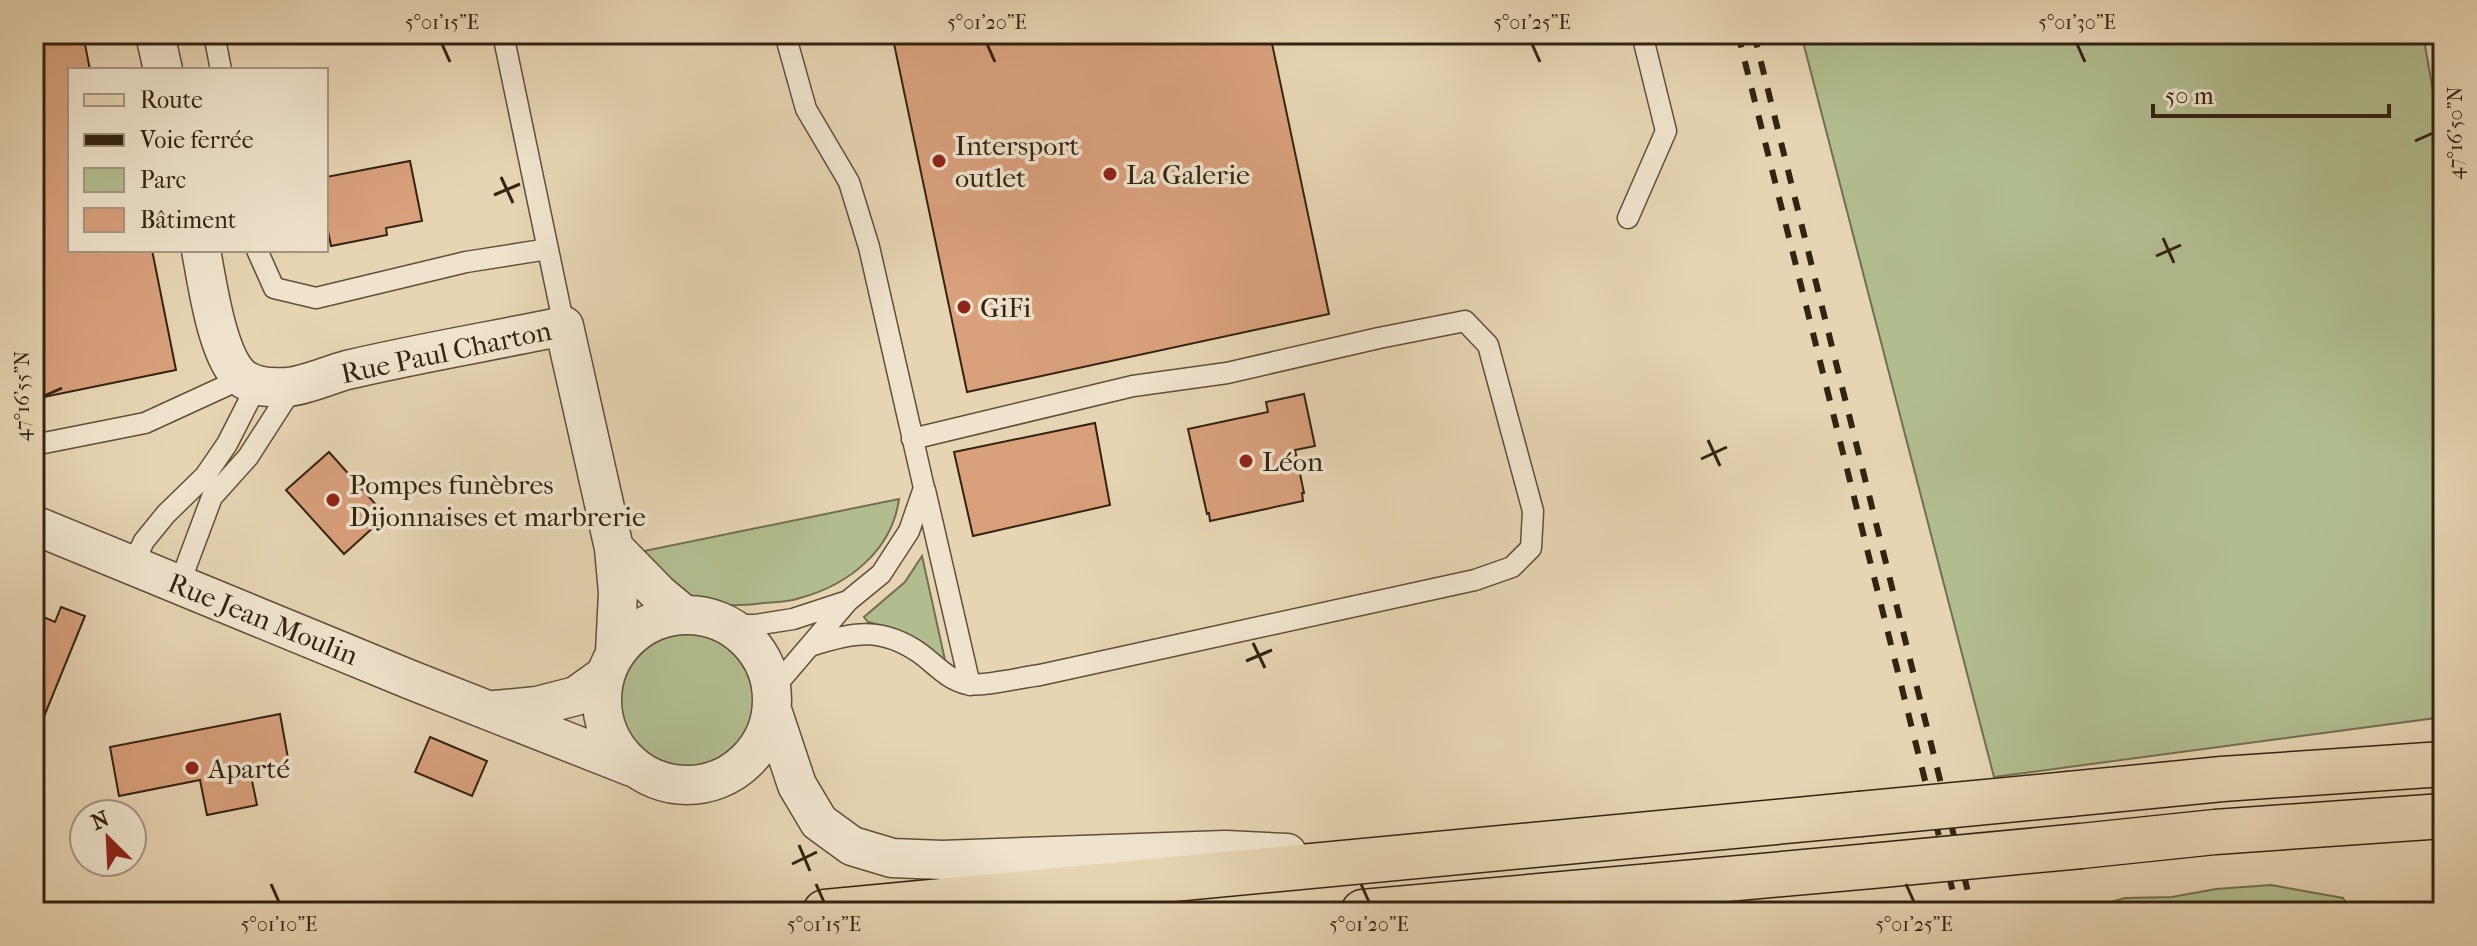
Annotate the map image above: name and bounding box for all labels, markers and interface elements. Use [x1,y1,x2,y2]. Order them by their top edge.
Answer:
text: 5°01'15"E [405,11,479,34]
text: 5°01'20"E [947,11,1027,34]
text: 5°01'25"E [1493,11,1571,34]
text: 5°01'30"E [2038,11,2116,34]
legend [68,68,328,252]
scale bar [2153,68,2389,118]
text: 50 m [2165,82,2214,110]
text: Route [140,86,203,114]
text: 47°16'50"N [2444,87,2467,179]
text: Voie ferrée [139,126,254,154]
place label: Intersport outlet [955,129,1079,194]
marker: Intersport outlet [930,152,948,170]
place label: La Galerie [1126,158,1250,191]
marker: La Galerie [1101,165,1119,183]
text: Parc [140,166,186,194]
text: Bâtiment [140,206,237,234]
place label: GiFi [980,291,1031,324]
marker: GiFi [955,298,973,316]
street label: Rue Paul Charton [338,314,554,390]
text: 47°16'55"N [11,351,34,441]
place label: Léon [1262,445,1323,478]
marker: Léon [1237,452,1255,470]
place label: Pompes funèbres Dijonnaises et marbrerie [349,468,646,533]
marker: Pompes funèbres Dijonnaises et marbrerie [324,491,342,509]
street label: Rue Jean Moulin [163,566,363,672]
place label: Aparté [207,752,290,785]
marker: Aparté [183,759,201,777]
north arrow [68,798,148,878]
text: N [87,805,113,836]
text: 5°01'10"E [241,913,317,936]
text: 5°01'15"E [787,913,861,936]
text: 5°01'20"E [1329,913,1409,936]
text: 5°01'25"E [1875,913,1953,936]

